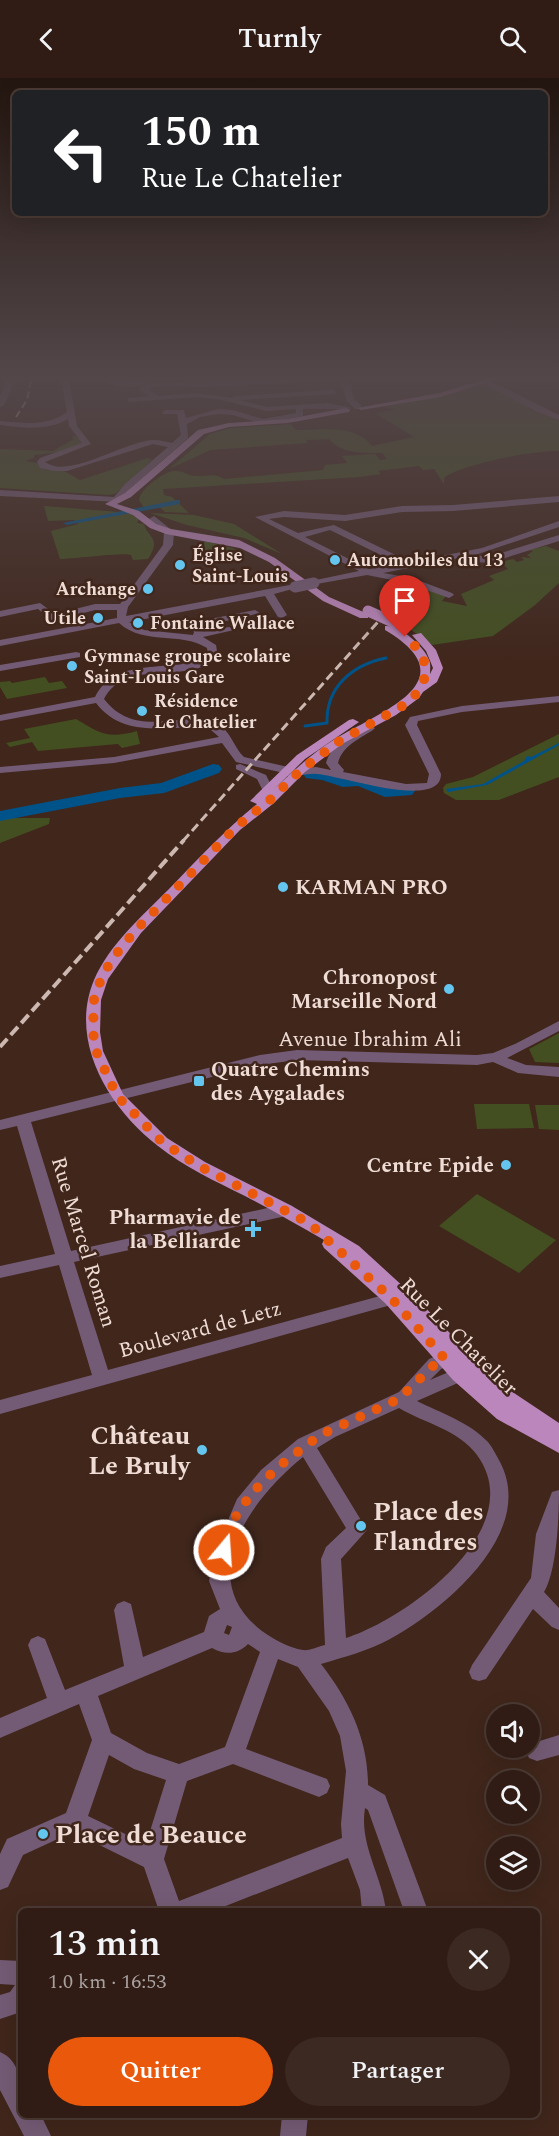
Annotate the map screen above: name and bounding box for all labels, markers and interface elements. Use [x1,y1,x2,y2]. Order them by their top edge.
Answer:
text: Turnly [238,18,321,60]
icon: back [30,23,63,56]
icon: search [496,23,529,56]
text: 150 m [141,101,260,164]
icon: left [42,114,120,192]
text: Rue Le Chatelier [141,158,342,200]
place label: Église Saint-Louis [192,542,288,590]
place label: Automobiles du 13 [347,547,503,574]
marker: Automobiles du 13 [328,553,342,567]
marker: Église Saint-Louis [173,558,187,572]
pin [379,575,430,637]
place label: Archange [56,576,136,603]
marker: Archange [141,582,155,596]
icon: arrive [388,584,421,617]
place label: Utile [43,605,86,632]
place label: Fontaine Wallace [150,610,295,637]
marker: Utile [91,611,105,625]
marker: Fontaine Wallace [131,616,145,630]
place label: Gymnase groupe scolaire Saint-Louis Gare [84,643,291,691]
marker: Gymnase groupe scolaire Saint-Louis Gare [65,659,79,673]
place label: Résidence Le Chatelier [154,688,257,736]
marker: Résidence Le Chatelier [135,704,149,718]
place label: KARMAN PRO [295,872,448,904]
marker: KARMAN PRO [276,880,290,894]
place label: Chronopost Marseille Nord [291,962,437,1018]
marker: Chronopost Marseille Nord [442,982,456,996]
street label: Avenue Ibrahim Ali [278,1024,462,1056]
place label: Quatre Chemins des Aygalades [211,1054,370,1110]
marker: Quatre Chemins des Aygalades [192,1074,206,1088]
place label: Centre Epide [367,1150,494,1182]
street label: Rue Marcel Roman [42,1153,124,1332]
marker: Centre Epide [499,1158,513,1172]
place label: Pharmavie de la Belliarde [109,1202,241,1258]
marker: Pharmavie de la Belliarde [246,1222,260,1236]
street label: Rue Le Chatelier [392,1270,525,1403]
street label: Boulevard de Letz [115,1293,285,1367]
place label: Château Le Bruly [88,1416,192,1486]
marker: Château Le Bruly [195,1443,209,1457]
place label: Place des Flandres [373,1492,484,1562]
position arrow [192,1518,256,1582]
marker: Place des Flandres [354,1519,368,1533]
map controls [486,1704,540,1890]
button: sound [486,1704,540,1758]
button: search [486,1770,540,1824]
place label: Place de Beauce [55,1815,247,1855]
marker: Place de Beauce [36,1827,50,1841]
button: layers [486,1836,540,1890]
text: 13 min [48,1917,161,1972]
button: close [447,1928,510,1991]
text: 1.0 km · 16:53 [48,1967,166,1997]
button: Quitter [48,2037,273,2106]
button: Partager [285,2037,510,2106]

